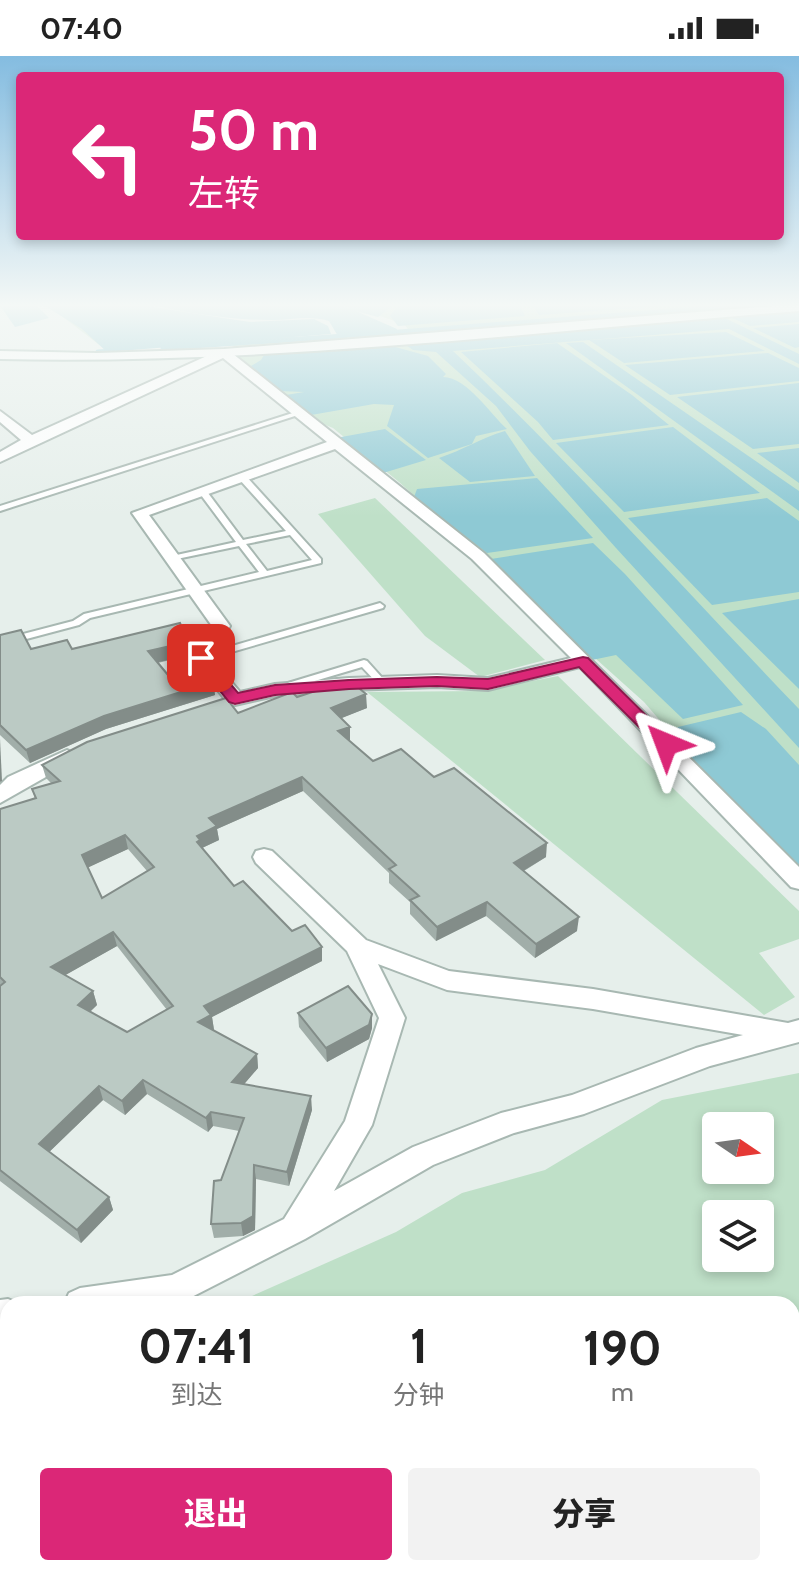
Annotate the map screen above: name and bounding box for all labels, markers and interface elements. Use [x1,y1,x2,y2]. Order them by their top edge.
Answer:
text: 07:40 [40,10,123,47]
text: 50 m [188,96,319,164]
icon: left [56,104,160,208]
text: 左转 [188,171,260,215]
pin [167,624,235,692]
icon: arrive [179,636,223,680]
position arrow [624,702,708,786]
north arrow [702,1112,774,1184]
map controls [702,1112,774,1272]
button: layers [702,1200,774,1272]
text: 07:41 [138,1317,254,1375]
text: 1 [410,1317,428,1375]
text: 190 [583,1319,662,1377]
text: m [611,1376,634,1408]
text: 到达 [170,1379,222,1411]
text: 分钟 [393,1379,445,1411]
button: 退出 [40,1468,392,1560]
button: 分享 [408,1468,760,1560]

